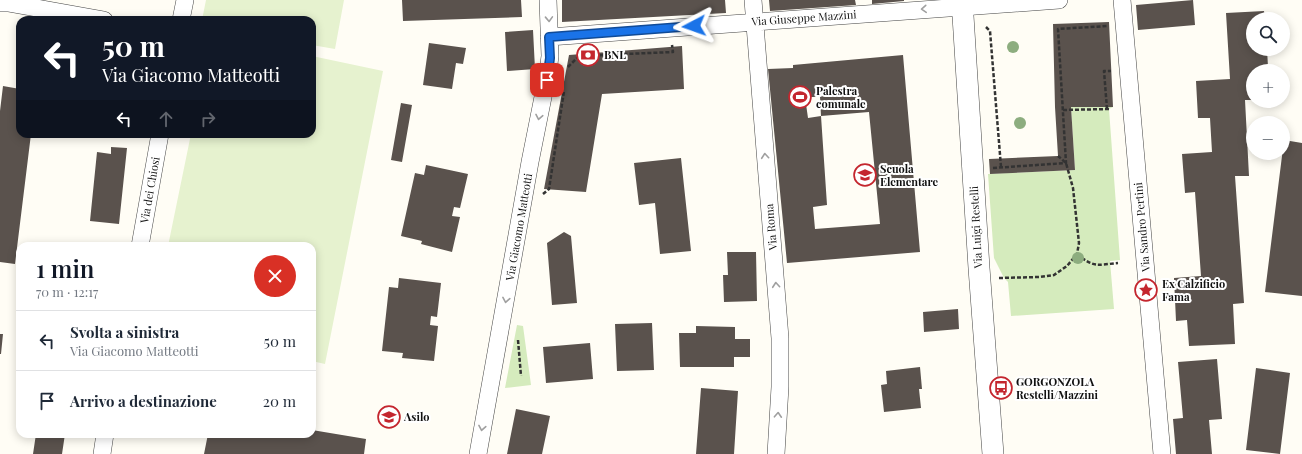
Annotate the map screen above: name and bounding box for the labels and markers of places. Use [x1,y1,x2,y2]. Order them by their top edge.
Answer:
bank icon: BNL [575,42,601,68]
place label: BNL [604,47,626,62]
pin [530,63,564,97]
place label: Palestra comunale [816,83,866,111]
sports icon: Palestra comunale [787,84,813,110]
place label: Scuola Elementare [880,161,939,189]
school or university icon: Scuola Elementare [852,162,878,188]
place label: Ex Calzificio Fama [1162,276,1225,304]
place icon: Ex Calzificio Fama [1133,277,1159,303]
place label: GORGONZOLA Restelli/Mazzini [1016,374,1099,402]
bus stop icon: GORGONZOLA Restelli/Mazzini [988,375,1014,401]
school or university icon: Asilo [376,404,402,430]
place label: Asilo [403,409,429,424]

